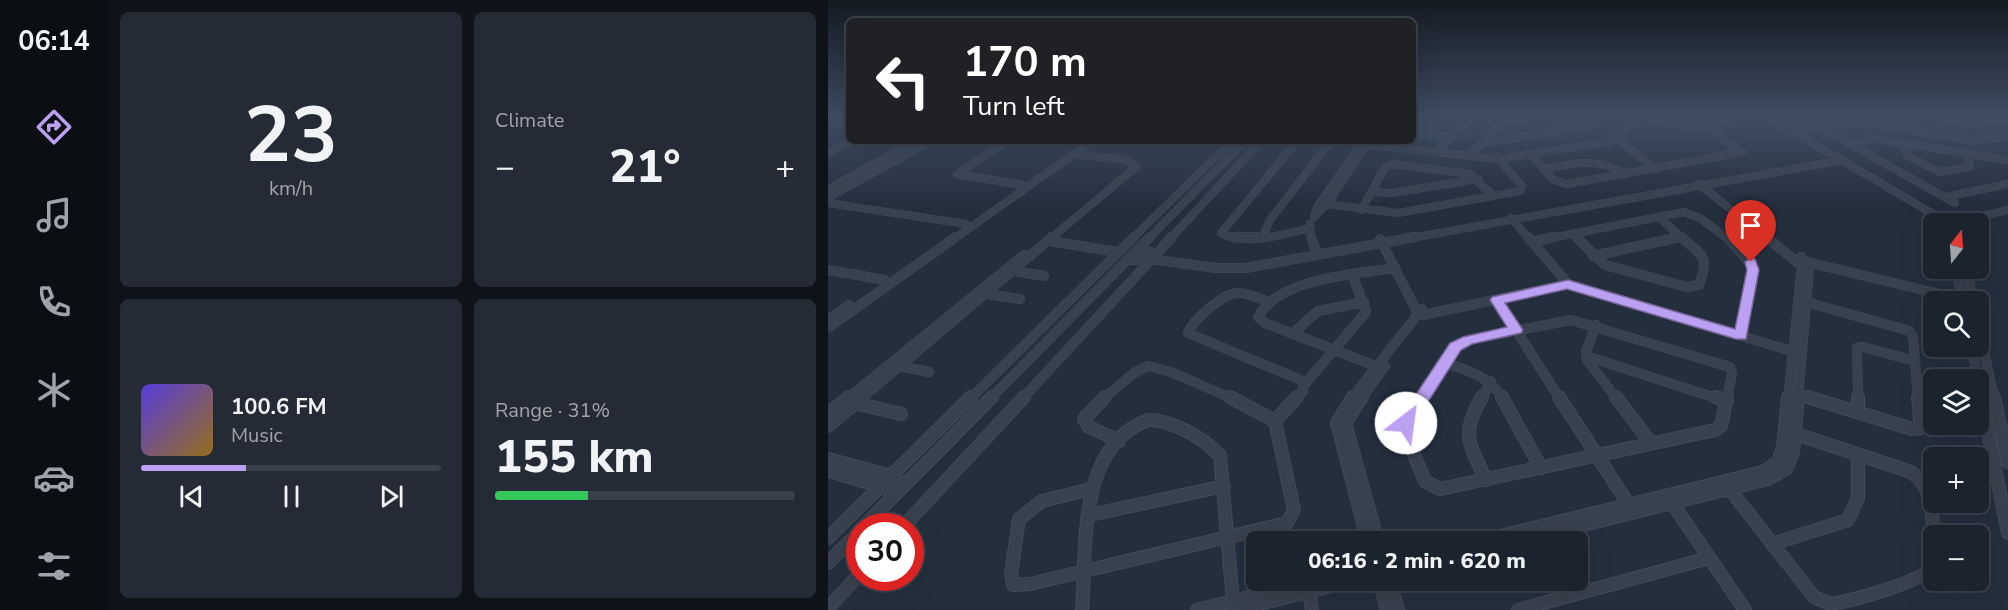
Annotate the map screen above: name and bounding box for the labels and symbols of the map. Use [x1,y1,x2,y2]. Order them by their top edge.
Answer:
pin [1725,200,1776,262]
north arrow [1923,213,1989,279]
position arrow [1374,391,1438,455]
speed limit sign: 30 [846,513,924,591]

